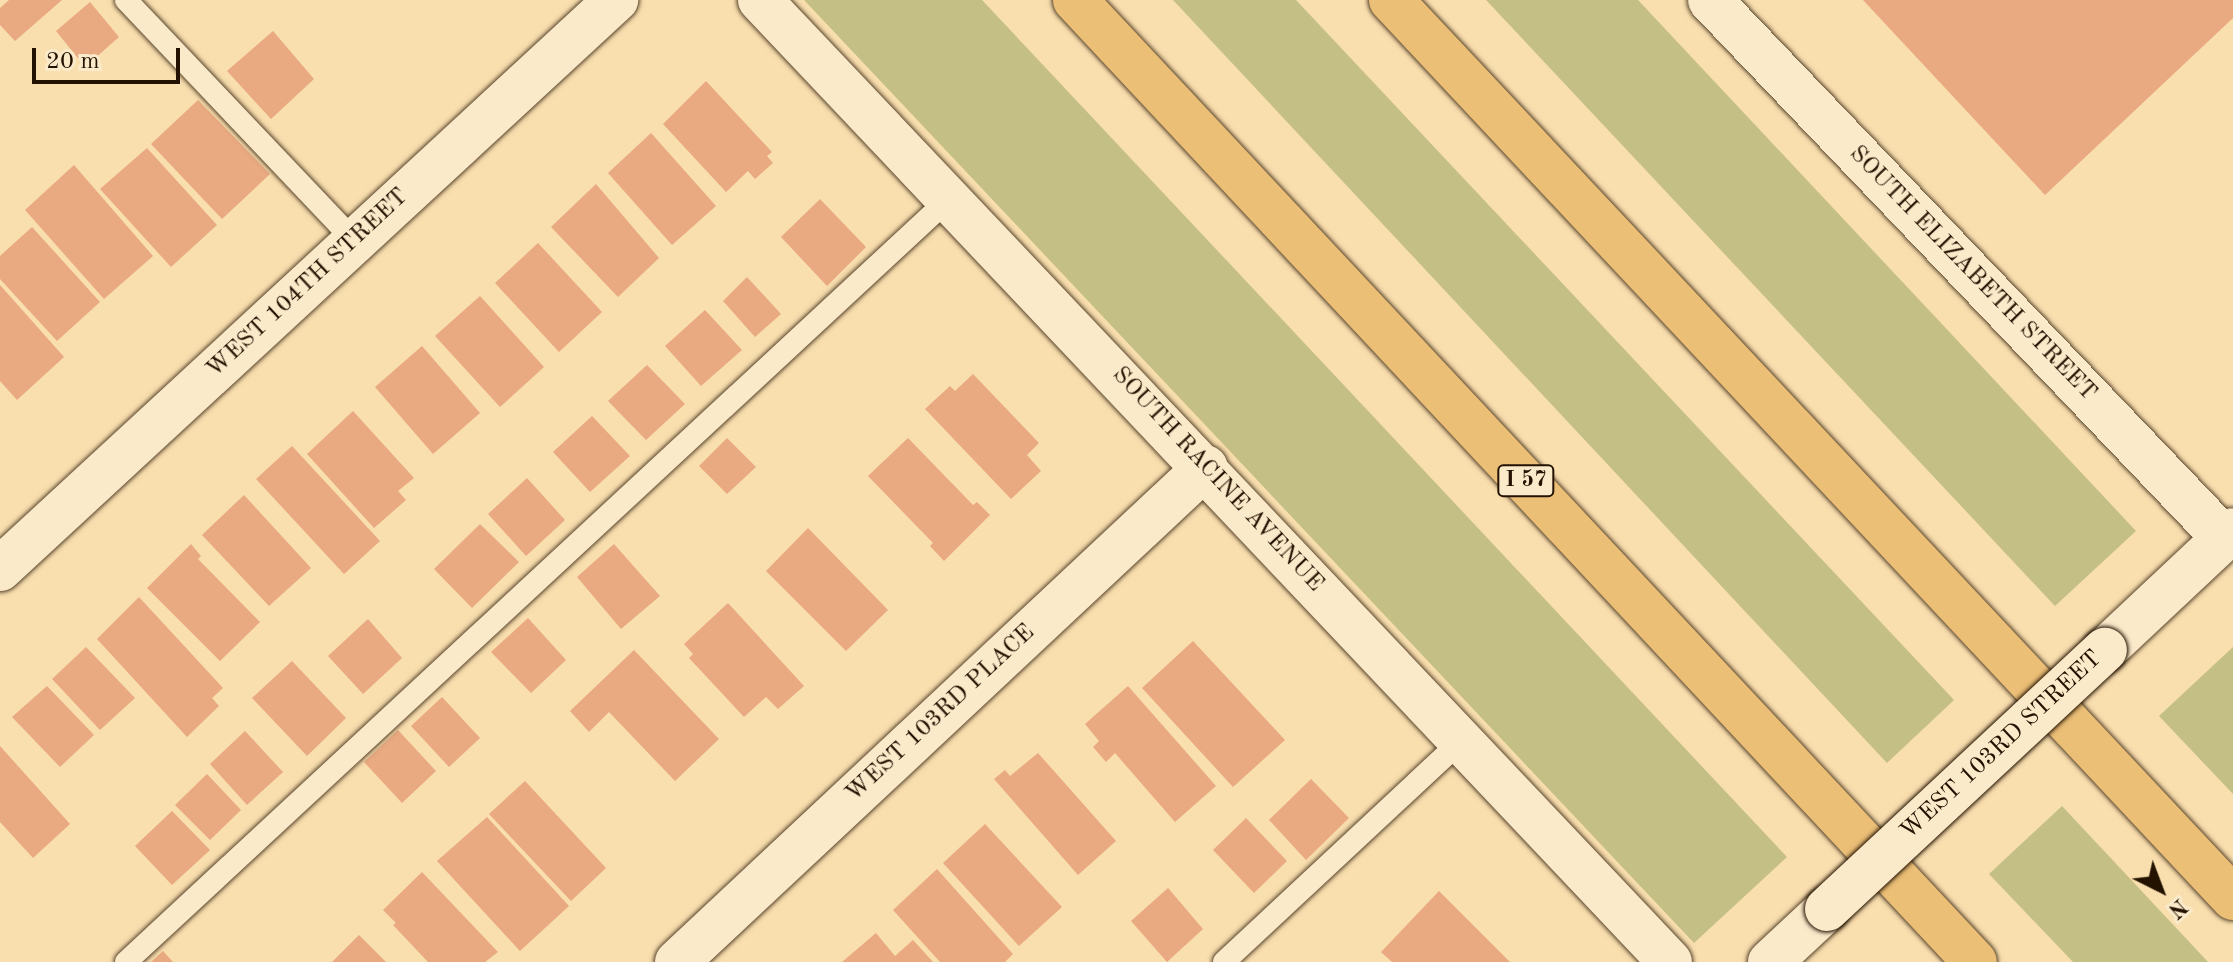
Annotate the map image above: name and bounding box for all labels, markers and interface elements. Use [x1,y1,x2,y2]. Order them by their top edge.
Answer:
scale bar [36,32,184,82]
text: 20 m [46,50,100,74]
street label: SOUTH ELIZABETH STREET [1842,140,2102,408]
street label: WEST 104TH STREET [201,183,415,385]
street label: SOUTH RACINE AVENUE [1105,361,1329,599]
road number: I 57 [1496,463,1556,499]
street label: WEST 103RD PLACE [841,619,1041,809]
street label: WEST 103RD STREET [1895,645,2109,847]
north arrow [2121,850,2201,930]
text: N [2163,894,2191,922]

